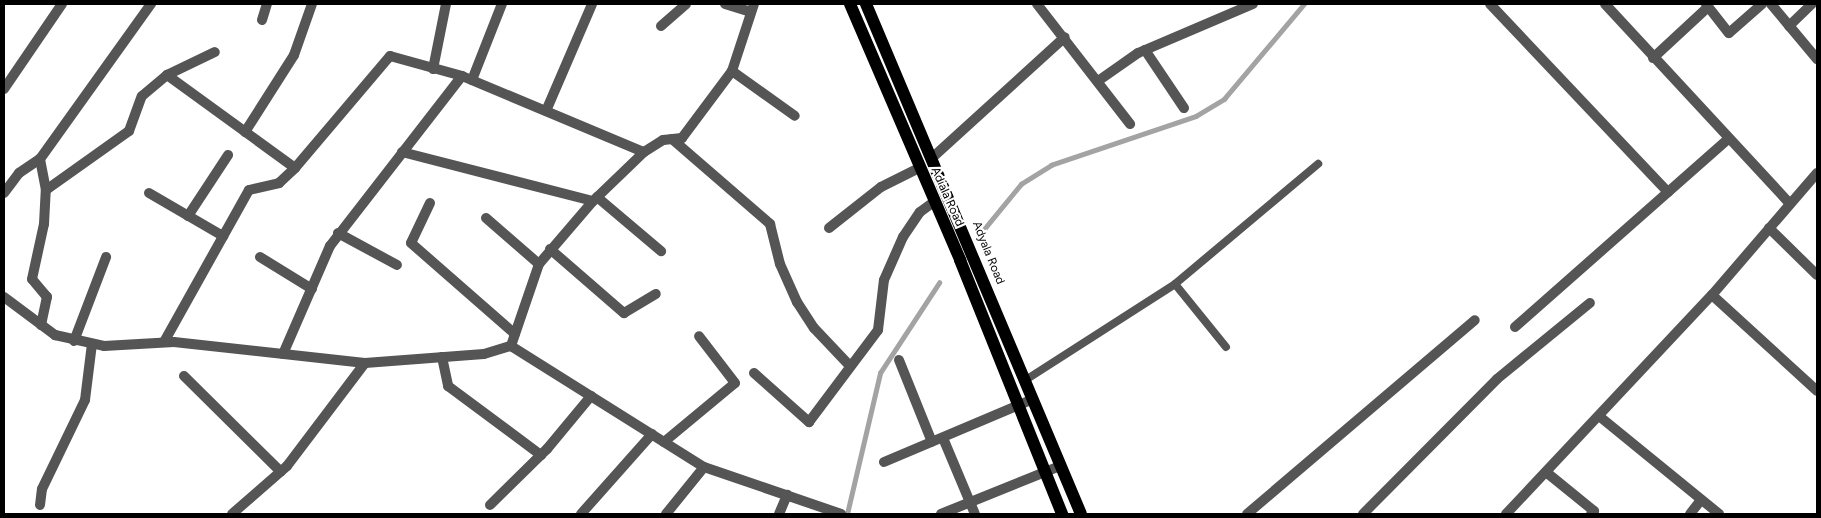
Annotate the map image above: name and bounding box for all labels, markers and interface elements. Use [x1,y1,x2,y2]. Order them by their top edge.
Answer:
street label: Adiala Road [928,165,966,229]
street label: Adyala Road [969,219,1007,287]

